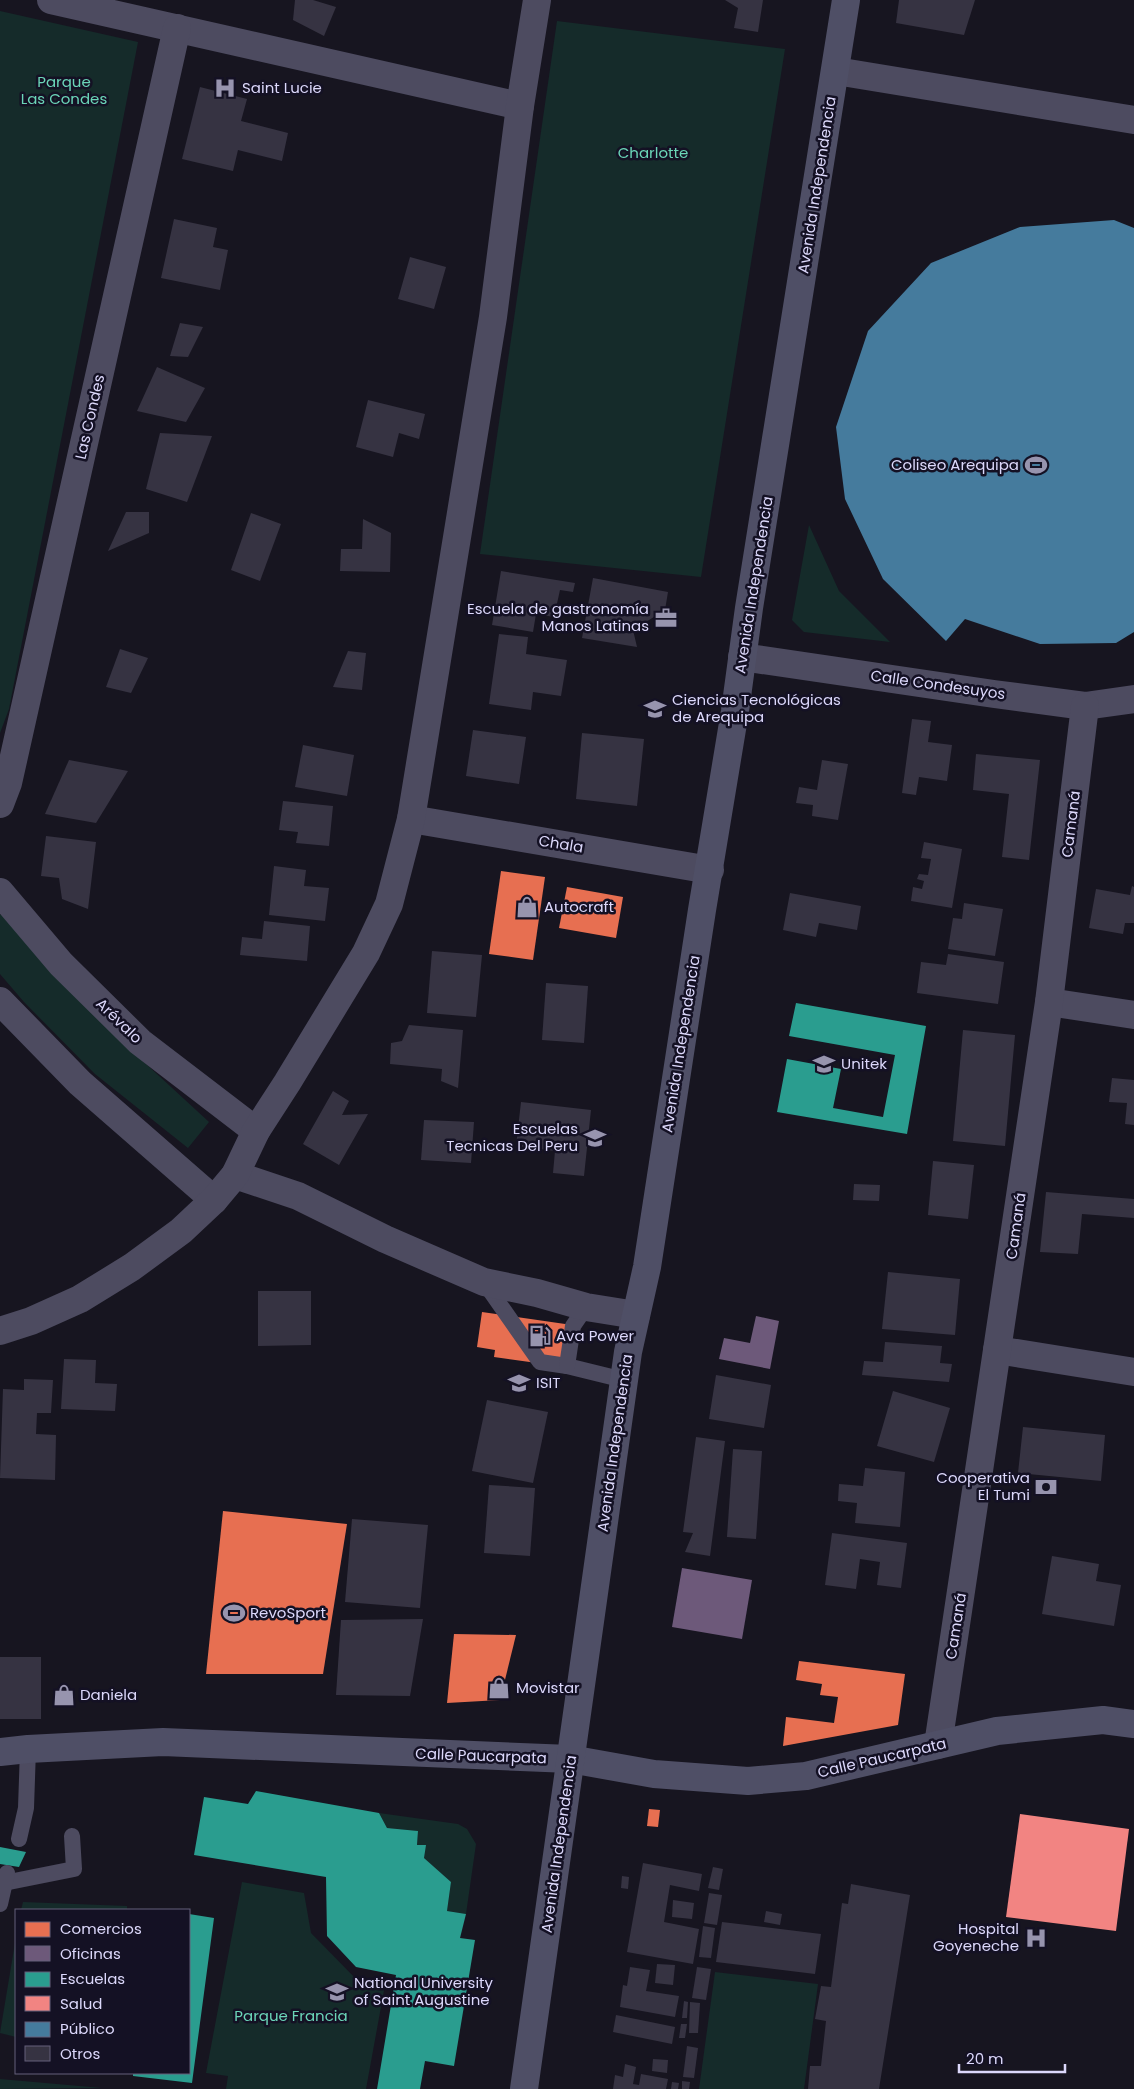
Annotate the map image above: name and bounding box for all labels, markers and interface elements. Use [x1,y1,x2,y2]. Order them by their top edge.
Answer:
park label: Parque Las Condes [21,71,107,109]
hospital icon: Saint Lucie [212,75,238,101]
place label: Saint Lucie [242,77,322,98]
street label: Avenida Independencia [792,95,841,275]
park label: Charlotte [618,142,688,163]
street label: Las Condes [70,372,110,461]
sports icon: Coliseo Arequipa [1023,452,1049,478]
place label: Coliseo Arequipa [891,454,1019,475]
street label: Avenida Independencia [729,495,778,675]
place label: Escuela de gastronomía Manos Latinas [467,598,649,636]
office icon: Escuela de gastronomía Manos Latinas [653,605,679,631]
street label: Calle Condesuyos [869,665,1007,704]
place label: Ciencias Tecnológicas de Arequipa [672,689,841,727]
school or university icon: Ciencias Tecnológicas de Arequipa [642,696,668,722]
street label: Camaná [1056,789,1085,859]
street label: Chala [537,830,585,857]
shop icon: Autocraft [514,894,540,920]
place label: Autocraft [544,896,614,917]
street label: Avenida Independencia [656,954,705,1134]
street label: Arévalo [92,993,147,1048]
school or university icon: Unitek [811,1051,837,1077]
place label: Unitek [841,1053,887,1074]
place label: Escuelas Tecnicas Del Peru [446,1118,578,1156]
school or university icon: Escuelas Tecnicas Del Peru [582,1125,608,1151]
street label: Camaná [1000,1191,1031,1261]
fuel station icon: Ava Power [527,1323,553,1349]
place label: Ava Power [556,1325,635,1346]
street label: Avenida Independencia [592,1353,637,1533]
school or university icon: ISIT [506,1370,532,1396]
place label: ISIT [536,1372,560,1393]
place label: Cooperativa El Tumi [936,1467,1030,1505]
bank icon: Cooperativa El Tumi [1033,1474,1059,1500]
street label: Camaná [940,1591,971,1661]
sports icon: RevoSport [221,1600,247,1626]
place label: RevoSport [250,1602,326,1623]
shop icon: Movistar [486,1675,512,1701]
place label: Movistar [516,1677,580,1698]
shop icon: Daniela [51,1682,77,1708]
place label: Daniela [80,1684,137,1705]
street label: Calle Paucarpata [815,1732,948,1783]
street label: Calle Paucarpata [415,1743,547,1768]
street label: Avenida Independencia [536,1754,581,1934]
legend [15,1909,190,2074]
text: Comercios [60,1918,142,1939]
place label: Hospital Goyeneche [933,1918,1019,1956]
hospital icon: Hospital Goyeneche [1023,1925,1049,1951]
text: Oficinas [60,1943,121,1964]
text: Escuelas [60,1968,125,1989]
place label: National University of Saint Augustine [354,1972,494,2010]
school or university icon: National University of Saint Augustine [324,1979,350,2005]
text: Salud [60,1993,102,2014]
park label: Parque Francia [234,2005,348,2026]
text: Público [60,2018,115,2039]
scale bar [959,2042,1065,2074]
text: Otros [60,2043,100,2064]
text: 20 m [966,2048,1004,2069]

